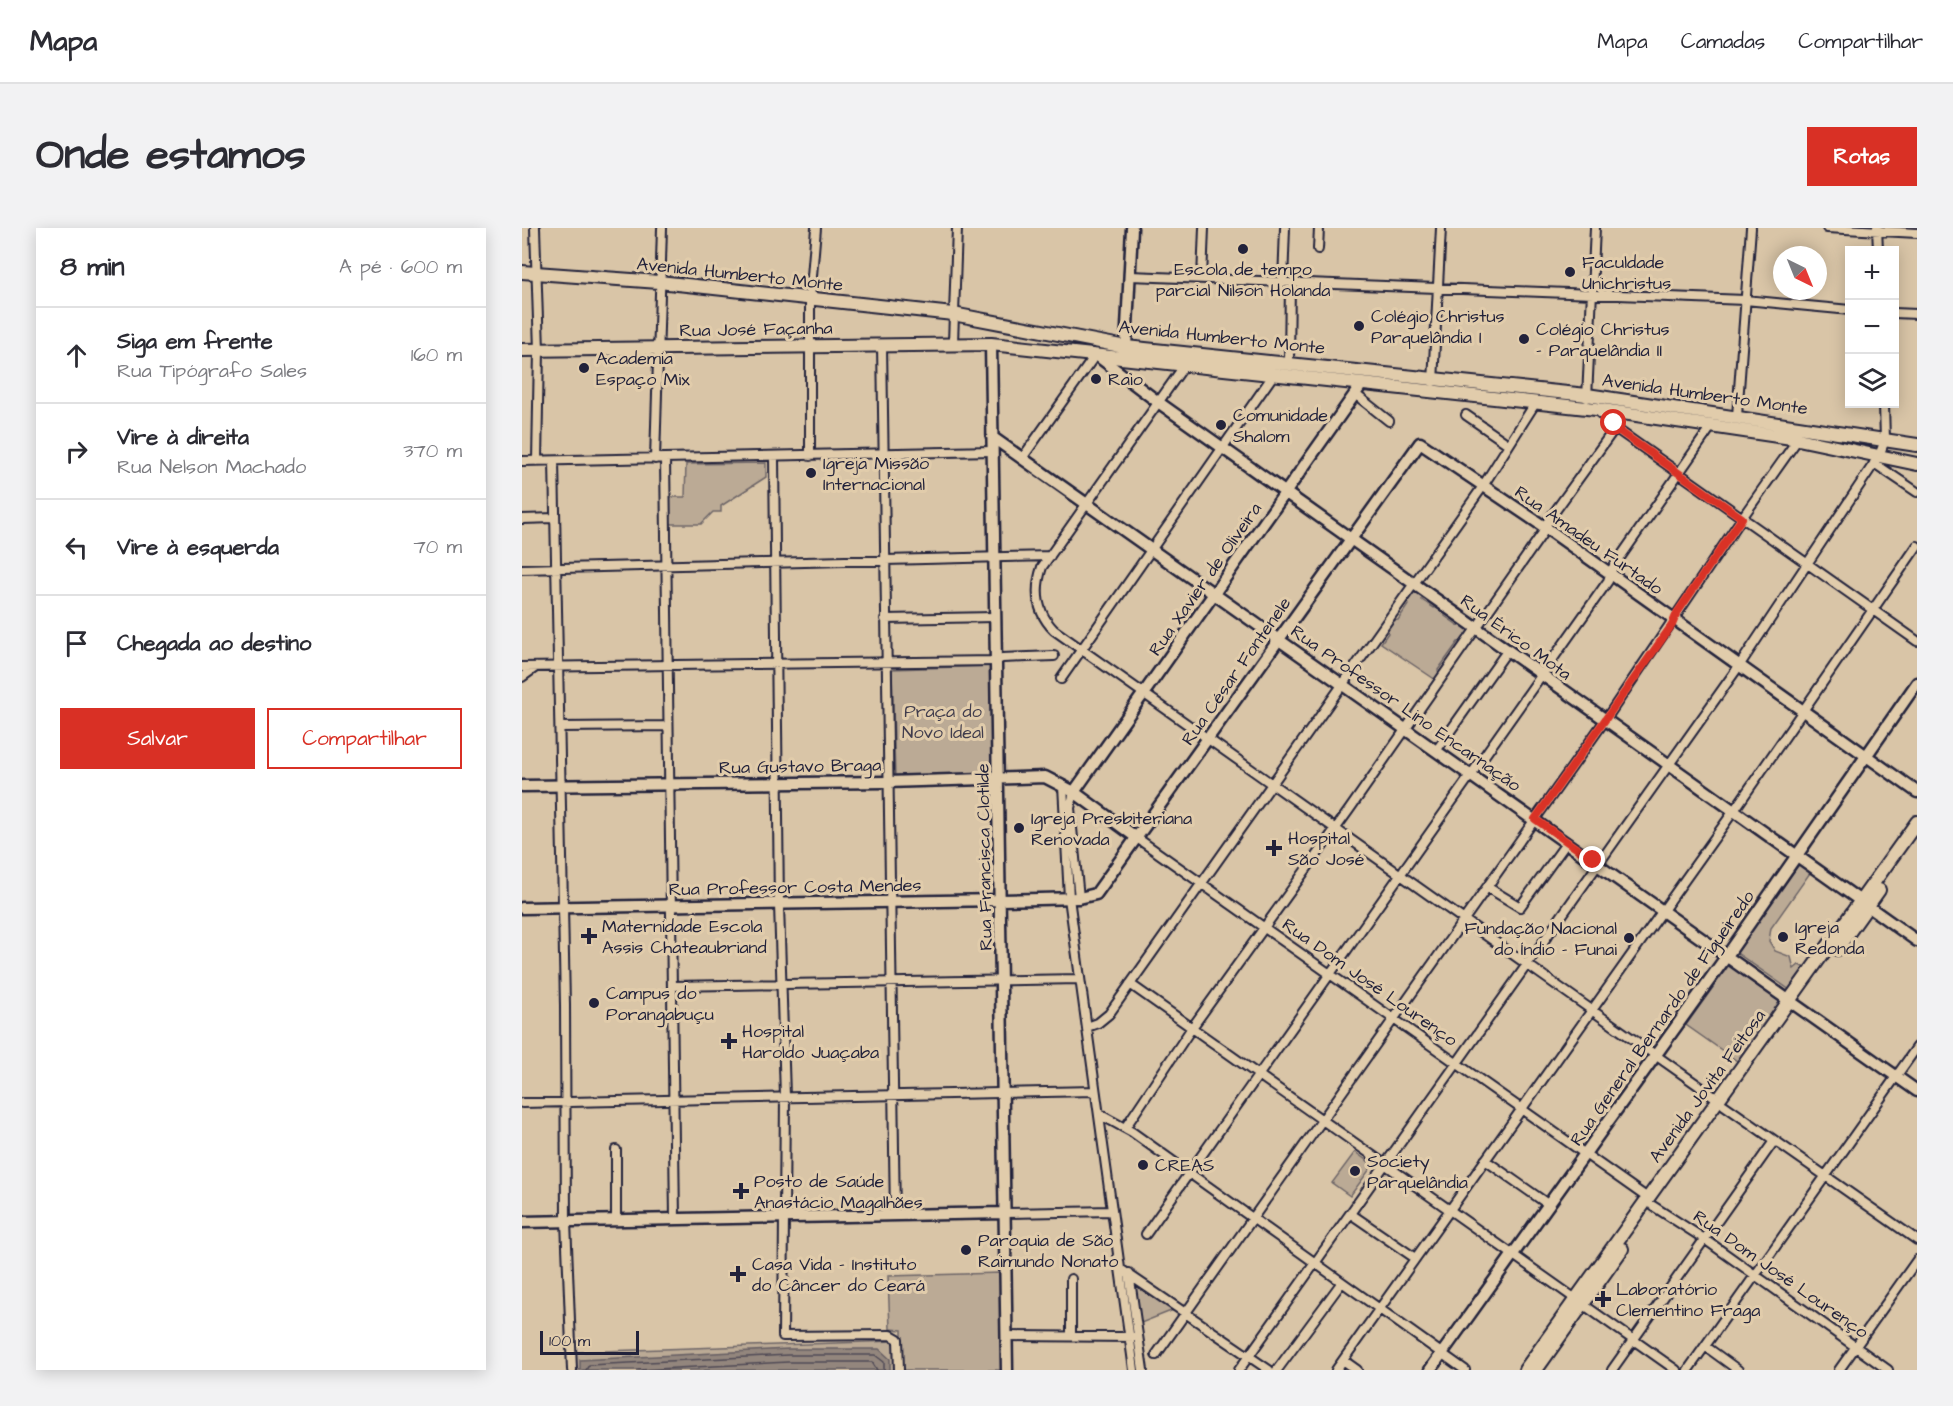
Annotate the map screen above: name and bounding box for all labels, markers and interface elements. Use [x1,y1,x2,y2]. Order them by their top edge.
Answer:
text: Mapa [30,22,97,61]
text: Mapa [1597,27,1648,56]
text: Camadas [1681,27,1765,56]
text: Compartilhar [1798,27,1923,56]
text: Onde estamos [36,127,306,185]
button: Rotas [1807,127,1917,186]
marker: Escola de tempo parcial Nilson Holanda [1236,242,1250,256]
north arrow [1773,246,1827,300]
map controls [1845,246,1899,408]
button: + [1845,246,1899,300]
text: 8 min [60,249,124,285]
place label: Faculdade Unichristus [1582,250,1671,296]
street label: Avenida Humberto Monte [636,251,845,298]
text: A pé · 600 m [339,253,462,281]
place label: Escola de tempo parcial Nilson Holanda [1155,257,1331,303]
marker: Faculdade Unichristus [1563,265,1577,279]
button: − [1845,300,1899,354]
place label: Colégio Christus Parquelândia I [1371,304,1505,350]
street label: Avenida Humberto Monte [1118,314,1327,361]
street label: Rua José Façanha [679,316,833,343]
place label: Colégio Christus - Parquelândia II [1536,317,1670,363]
marker: Colégio Christus Parquelândia I [1352,319,1366,333]
text: Siga em frente [117,326,273,357]
marker: Colégio Christus - Parquelândia II [1517,332,1531,346]
icon: ahead [60,339,93,372]
text: 160 m [411,341,462,369]
place label: Academia Espaço Mix [596,346,690,392]
button: layers [1845,354,1899,408]
text: Rua Tipógrafo Sales [117,357,307,385]
marker: Academia Espaço Mix [577,361,591,375]
place label: Raio [1108,367,1143,392]
street label: Avenida Humberto Monte [1601,368,1810,421]
marker: Raio [1089,372,1103,386]
place label: Comunidade Shalom [1233,403,1328,449]
route start [1600,409,1626,435]
marker: Comunidade Shalom [1214,418,1228,432]
text: Vire à direita [117,422,249,453]
icon: right [60,435,93,468]
text: 370 m [403,437,462,465]
place label: Igreja Missão Internacional [823,451,929,497]
text: Rua Nelson Machado [117,453,306,481]
marker: Igreja Missão Internacional [804,466,818,480]
street label: Rua Amadeu Furtado [1510,480,1668,601]
street label: Rua Xavier de Oliveira [1143,498,1268,661]
icon: left [60,531,93,564]
text: Vire à esquerda [117,532,279,563]
text: 70 m [414,533,462,561]
street label: Rua Érico Mota [1455,589,1576,686]
street label: Rua César Fontenele [1176,592,1297,751]
street label: Rua Professor Lino Encarnação [1285,619,1526,798]
icon: arrive [60,627,93,660]
text: Chegada ao destino [117,628,311,659]
park label: Praça do Novo Ideal [902,699,984,745]
button: Salvar [60,708,255,769]
button: Compartilhar [267,708,462,769]
street label: Rua Gustavo Braga [719,753,881,781]
street label: Rua Francisca Clotilde [970,763,999,951]
place label: Igreja Presbiteriana Renovada [1031,806,1192,852]
marker: Igreja Presbiteriana Renovada [1012,821,1026,835]
place label: Hospital São José [1288,826,1365,872]
marker: Hospital São José [1265,839,1283,857]
route end [1579,846,1605,872]
street label: Rua Professor Costa Mendes [668,873,922,902]
street label: Rua General Bernardo de Figueiredo [1564,885,1761,1152]
street label: Rua Dom José Lourenço [1277,912,1462,1053]
place label: Maternidade Escola Assis Chateaubriand [602,914,767,960]
place label: Igreja Redonda [1795,915,1864,961]
place label: Fundação Nacional do Índio - Funai [1464,916,1617,962]
marker: Maternidade Escola Assis Chateaubriand [580,927,598,945]
marker: Igreja Redonda [1776,930,1790,944]
marker: Fundação Nacional do Índio - Funai [1622,931,1636,945]
place label: Campus do Porangabuçu [606,981,714,1028]
marker: Campus do Porangabuçu [587,996,601,1010]
street label: Avenida Jovita Feitosa [1643,1005,1772,1168]
place label: Hospital Haroldo Juaçaba [742,1019,879,1065]
marker: Hospital Haroldo Juaçaba [720,1032,738,1050]
place label: Society Parquelândia [1367,1149,1468,1195]
place label: CREAS [1155,1153,1214,1178]
marker: CREAS [1136,1158,1150,1172]
marker: Society Parquelândia [1348,1164,1362,1178]
place label: Posto de Saúde Anastácio Magalhães [754,1169,923,1216]
marker: Posto de Saúde Anastácio Magalhães [732,1182,750,1200]
street label: Rua Dom José Lourenço [1688,1204,1873,1345]
place label: Paroquia de São Raimundo Nonato [978,1228,1118,1274]
marker: Paroquia de São Raimundo Nonato [959,1243,973,1257]
place label: Casa Vida - Instituto do Câncer do Ceará [752,1252,925,1298]
marker: Casa Vida - Instituto do Câncer do Ceará [729,1265,747,1283]
place label: Laboratório Clementino Fraga [1616,1277,1760,1324]
marker: Laboratório Clementino Fraga [1594,1290,1612,1308]
scale bar [540,1328,639,1356]
text: 100 m [549,1330,590,1352]

